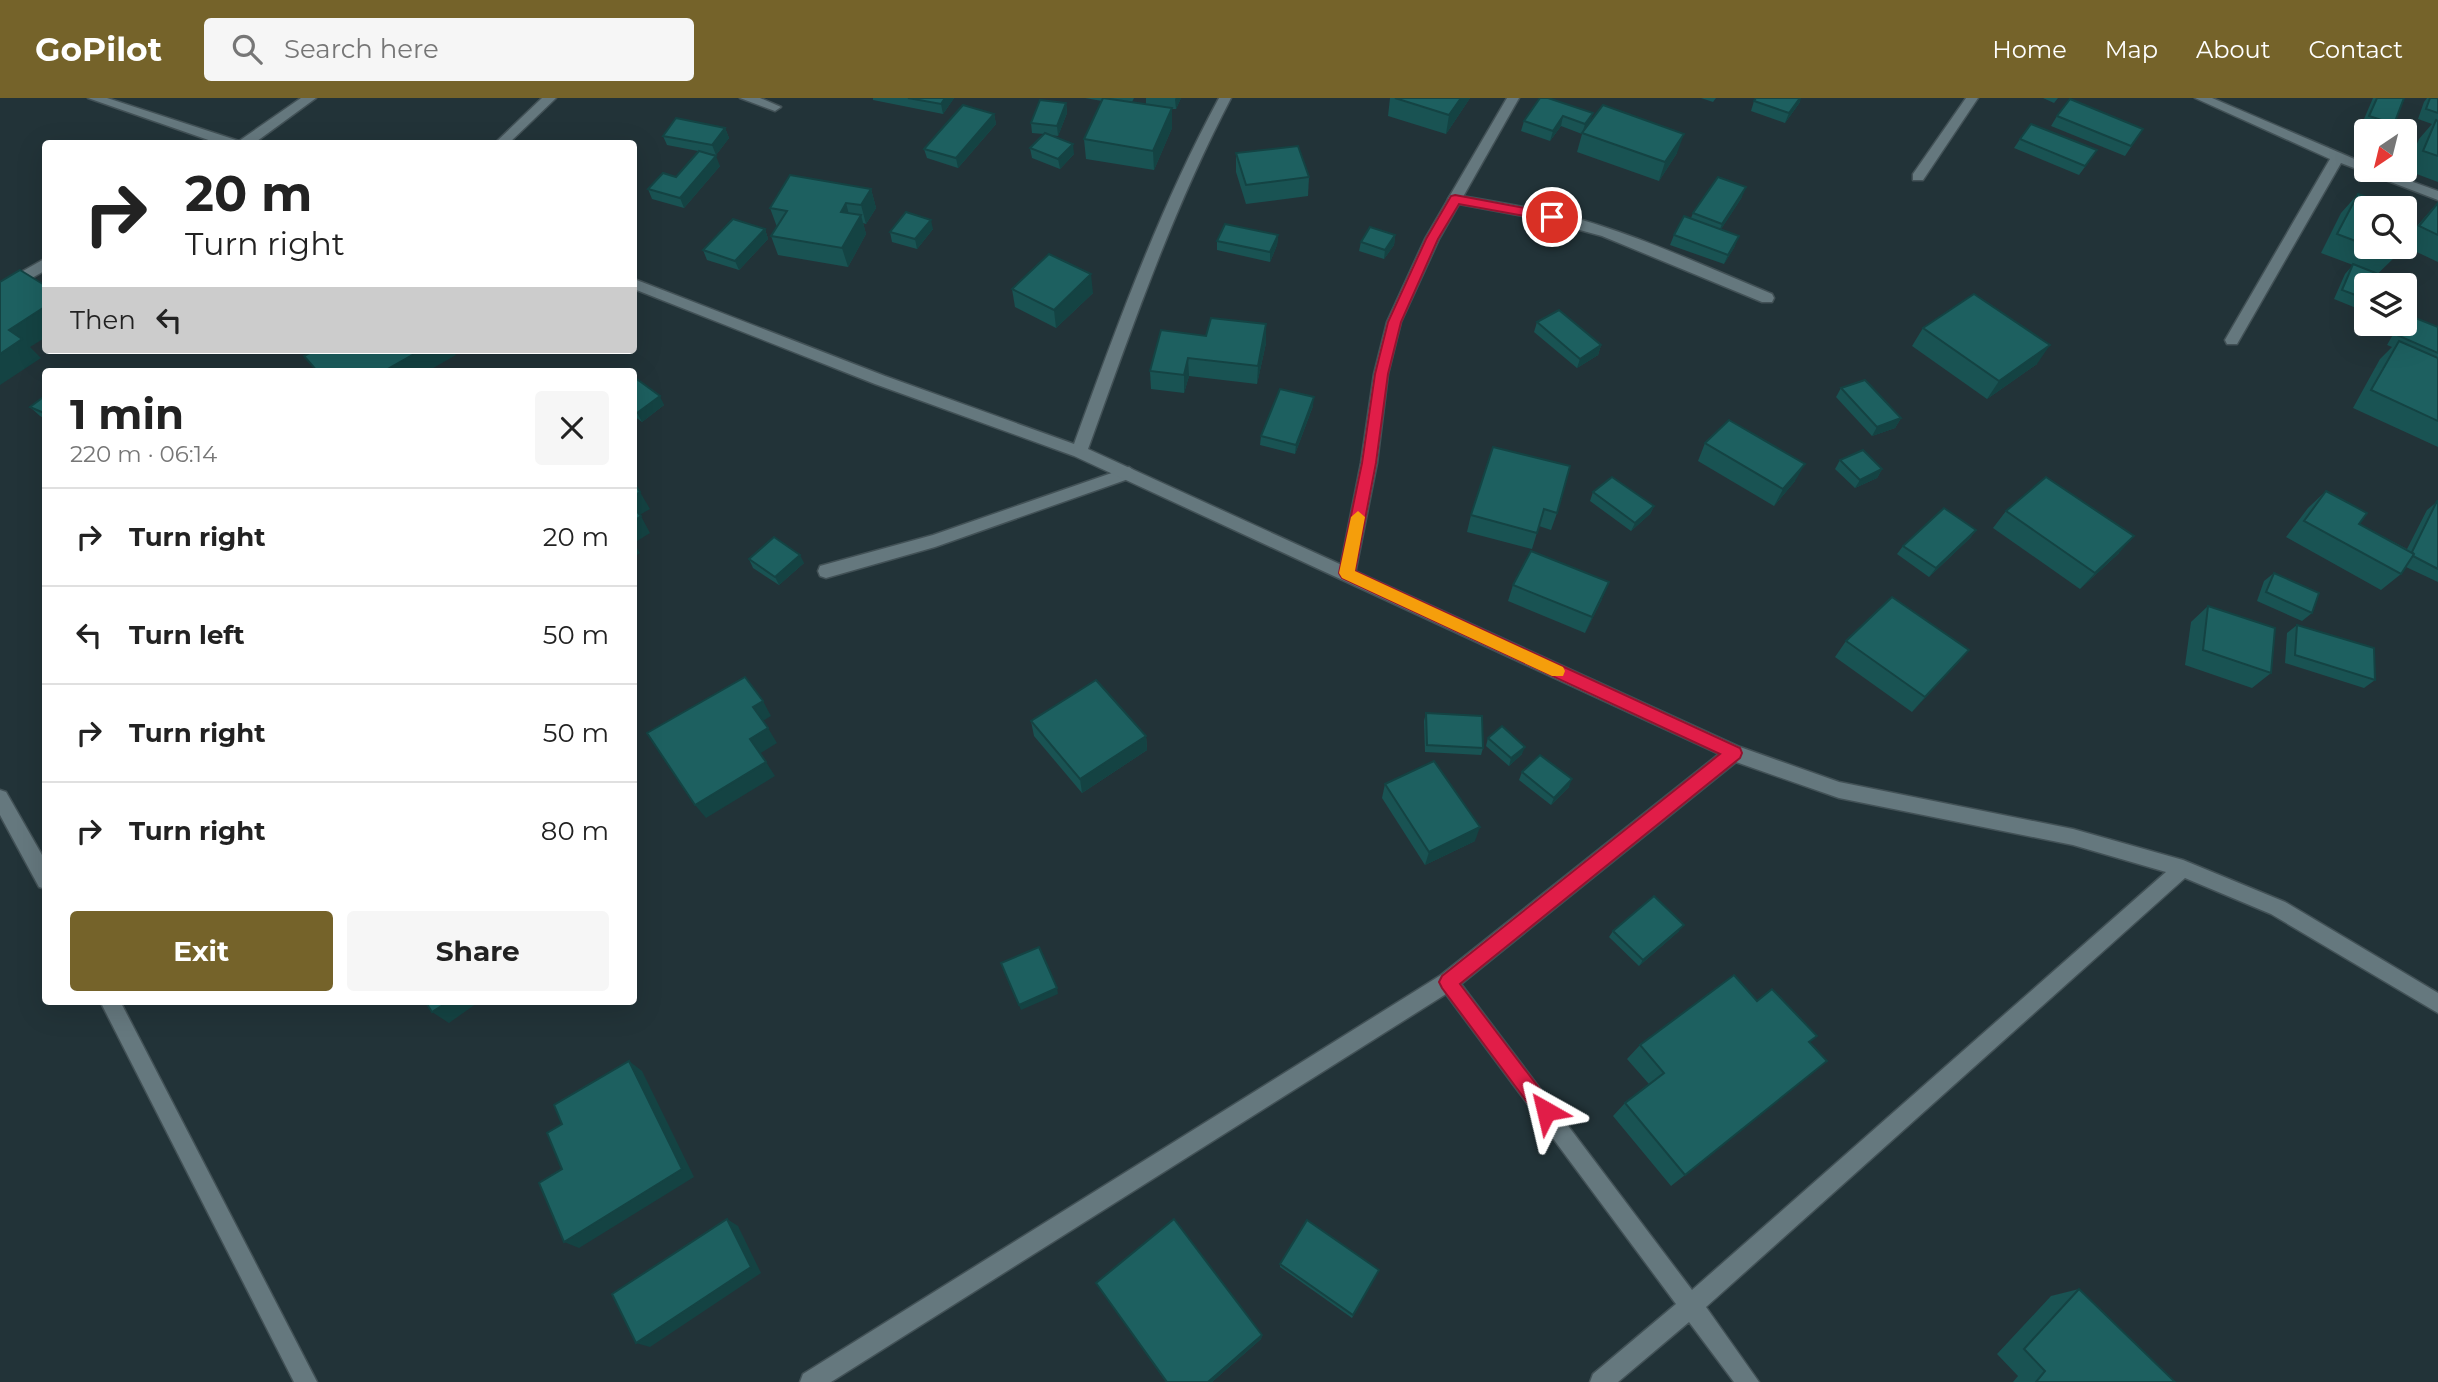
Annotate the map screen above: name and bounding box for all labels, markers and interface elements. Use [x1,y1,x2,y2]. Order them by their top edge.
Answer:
search box [204,18,694,81]
text: GoPilot [35,29,162,69]
icon: search [228,30,266,68]
text: Search here [284,33,439,65]
text: Home [1992,35,2067,64]
text: Map [2105,35,2158,64]
text: About [2196,35,2270,64]
text: Contact [2308,35,2403,64]
north arrow [2354,119,2417,182]
map controls [2354,119,2417,336]
text: 20 m [185,164,312,223]
icon: right [70,168,161,259]
pin [1522,187,1582,247]
button: search [2354,196,2417,259]
icon: arrive [1533,198,1571,236]
text: Turn right [185,224,345,263]
button: layers [2354,273,2417,336]
icon: left [150,301,188,339]
text: Then [70,304,136,336]
text: 1 min [70,388,184,440]
button: close [535,391,609,465]
text: 220 m · 06:14 [70,440,217,468]
icon: right [70,518,108,556]
text: Turn right [129,521,265,553]
text: 20 m [543,521,609,553]
icon: left [70,616,108,654]
text: Turn left [129,619,245,651]
text: 50 m [543,619,609,651]
icon: right [70,714,108,752]
text: Turn right [129,717,265,749]
text: 50 m [543,717,609,749]
icon: right [70,812,108,850]
text: Turn right [129,815,265,847]
text: 80 m [541,815,609,847]
button: Exit [70,911,333,991]
button: Share [347,911,609,991]
position arrow [1509,1074,1583,1148]

